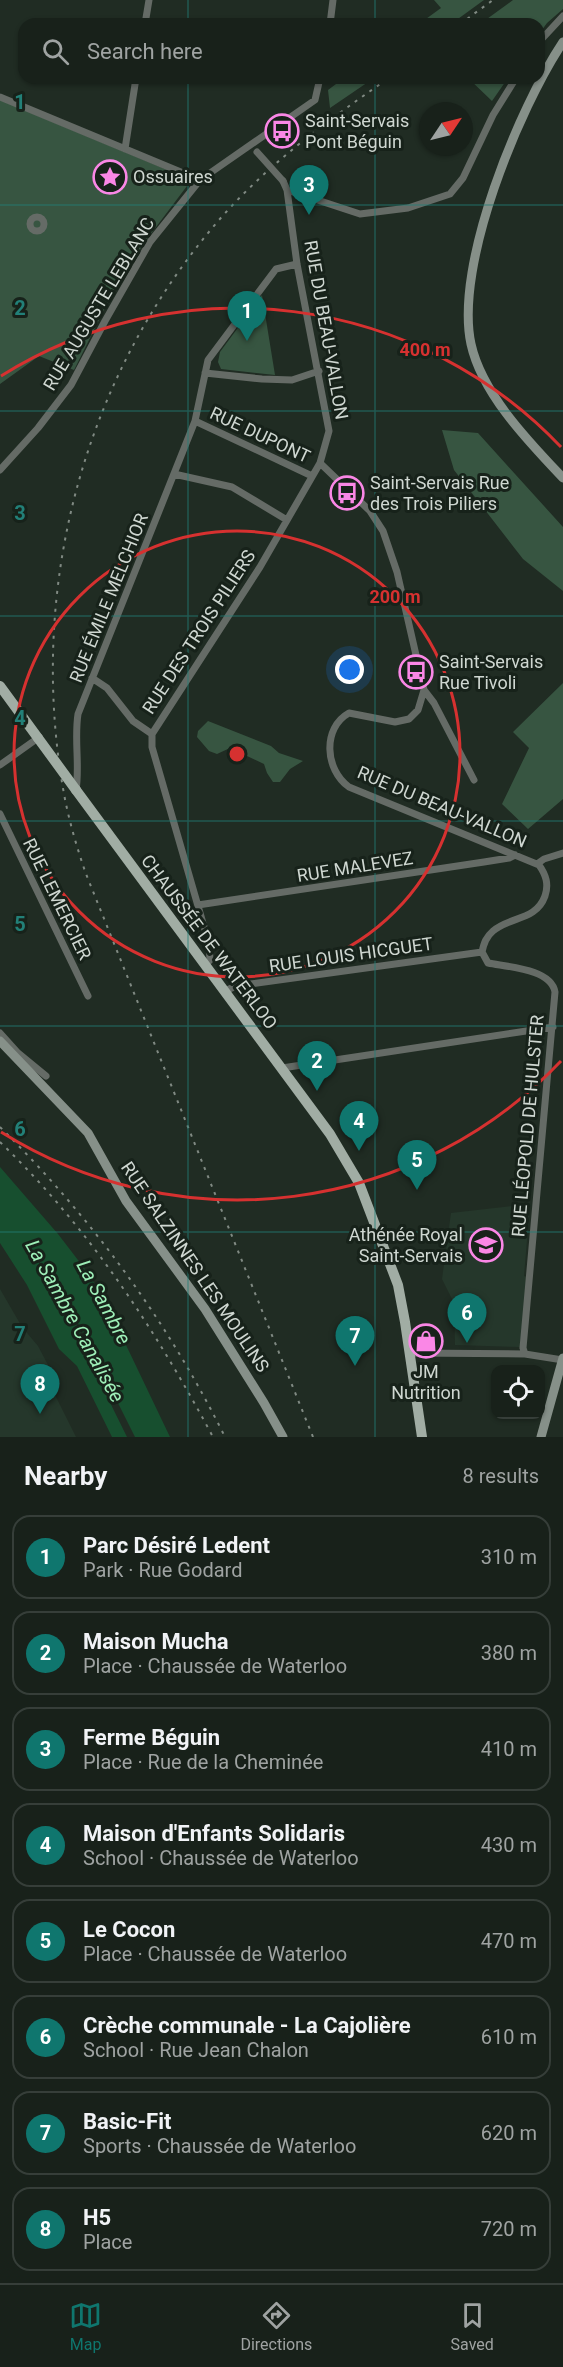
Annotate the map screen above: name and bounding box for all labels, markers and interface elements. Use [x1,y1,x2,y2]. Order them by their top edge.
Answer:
search box [18,18,545,84]
icon: search [39,35,72,68]
text: Search here [87,39,203,64]
text: 1 [14,90,26,114]
north arrow [419,102,473,156]
place label: Saint-Servais Pont Béguin [305,110,409,152]
bus stop icon: Saint-Servais Pont Béguin [264,113,300,149]
place icon: Ossuaires [92,159,128,195]
place label: Ossuaires [133,166,213,187]
pin: 3 [290,166,328,215]
street label: RUE AUGUSTE LEBLANC [39,213,159,394]
street label: RUE DU BEAU-VALLON [300,239,353,421]
pin: 1 [228,292,266,341]
text: 2 [14,296,26,320]
text: 400 m [399,339,451,360]
street label: RUE DUPONT [207,402,314,467]
place label: Saint-Servais Rue des Trois Piliers [370,472,509,514]
bus stop icon: Saint-Servais Rue des Trois Piliers [329,475,365,511]
text: 3 [14,501,26,525]
street label: RUE ÉMILE MELCHIOR [65,510,152,686]
street label: RUE DES TROIS PILIERS [138,545,260,718]
text: 200 m [369,586,421,607]
place label: Saint-Servais Rue Tivoli [439,651,543,693]
bus stop icon: Saint-Servais Rue Tivoli [398,654,434,690]
your location [335,655,364,684]
text: 4 [14,706,26,730]
centre of rings [227,744,247,764]
street label: RUE DU BEAU-VALLON [354,761,530,852]
street label: RUE LEMERCIER [19,835,96,963]
street label: RUE MALEVEZ [295,847,415,886]
street label: CHAUSSÉE DE WATERLOO [137,850,282,1033]
text: 5 [14,912,26,936]
street label: RUE LOUIS HICGUET [268,933,434,976]
street label: RUE LÉOPOLD DE HULSTER [507,1014,548,1238]
pin: 2 [298,1042,336,1091]
pin: 4 [340,1102,378,1151]
text: 6 [14,1117,26,1141]
pin: 5 [398,1140,436,1190]
street label: RUE SALZINNES LES MOULINS [117,1158,274,1376]
place label: Athénée Royal Saint-Servais [349,1224,463,1266]
school or university icon: Athénée Royal Saint-Servais [468,1227,504,1263]
water label: La Sambre Canalisée [20,1236,130,1406]
water label: La Sambre [72,1255,136,1349]
pin: 6 [448,1294,486,1343]
pin: 7 [336,1316,374,1366]
text: 7 [14,1322,26,1346]
shop icon: JM Nutrition [408,1323,444,1359]
place label: JM Nutrition [391,1361,461,1403]
pin: 8 [20,1364,60,1414]
map controls [491,1365,545,1419]
button: locate [491,1365,545,1419]
text: Nearby [24,1461,107,1491]
text: 8 results [463,1464,539,1488]
text: Parc Désiré Ledent [83,1533,270,1558]
text: 1 [40,1545,51,1569]
text: 310 m [481,1545,537,1569]
text: Park · Rue Godard [83,1558,242,1582]
text: Maison Mucha [83,1629,229,1654]
text: 2 [40,1641,51,1665]
text: 380 m [481,1641,537,1665]
text: Place · Chaussée de Waterloo [83,1654,347,1678]
text: Ferme Béguin [83,1725,220,1750]
text: 3 [40,1737,51,1761]
text: 410 m [481,1737,537,1761]
text: Place · Rue de la Cheminée [83,1750,323,1774]
text: Maison d'Enfants Solidaris [83,1821,345,1846]
text: 4 [40,1833,51,1857]
text: 430 m [481,1833,537,1857]
text: School · Chaussée de Waterloo [83,1846,359,1870]
text: Le Cocon [83,1917,175,1942]
text: 5 [40,1929,51,1953]
text: 470 m [481,1929,537,1953]
text: Place · Chaussée de Waterloo [83,1942,347,1966]
text: Crèche communale - La Cajolière [83,2013,411,2038]
text: 6 [40,2025,51,2049]
text: 610 m [481,2025,537,2049]
text: School · Rue Jean Chalon [83,2038,309,2062]
text: Basic-Fit [83,2109,171,2134]
text: 7 [40,2121,51,2145]
text: 620 m [481,2121,537,2145]
text: Sports · Chaussée de Waterloo [83,2134,356,2158]
text: H5 [83,2205,111,2230]
text: 8 [40,2217,51,2241]
text: 720 m [481,2217,537,2241]
text: Place [83,2230,132,2254]
tab: Map [69,2299,102,2354]
tab: Directions [240,2299,312,2354]
tab: Saved [451,2299,494,2354]

